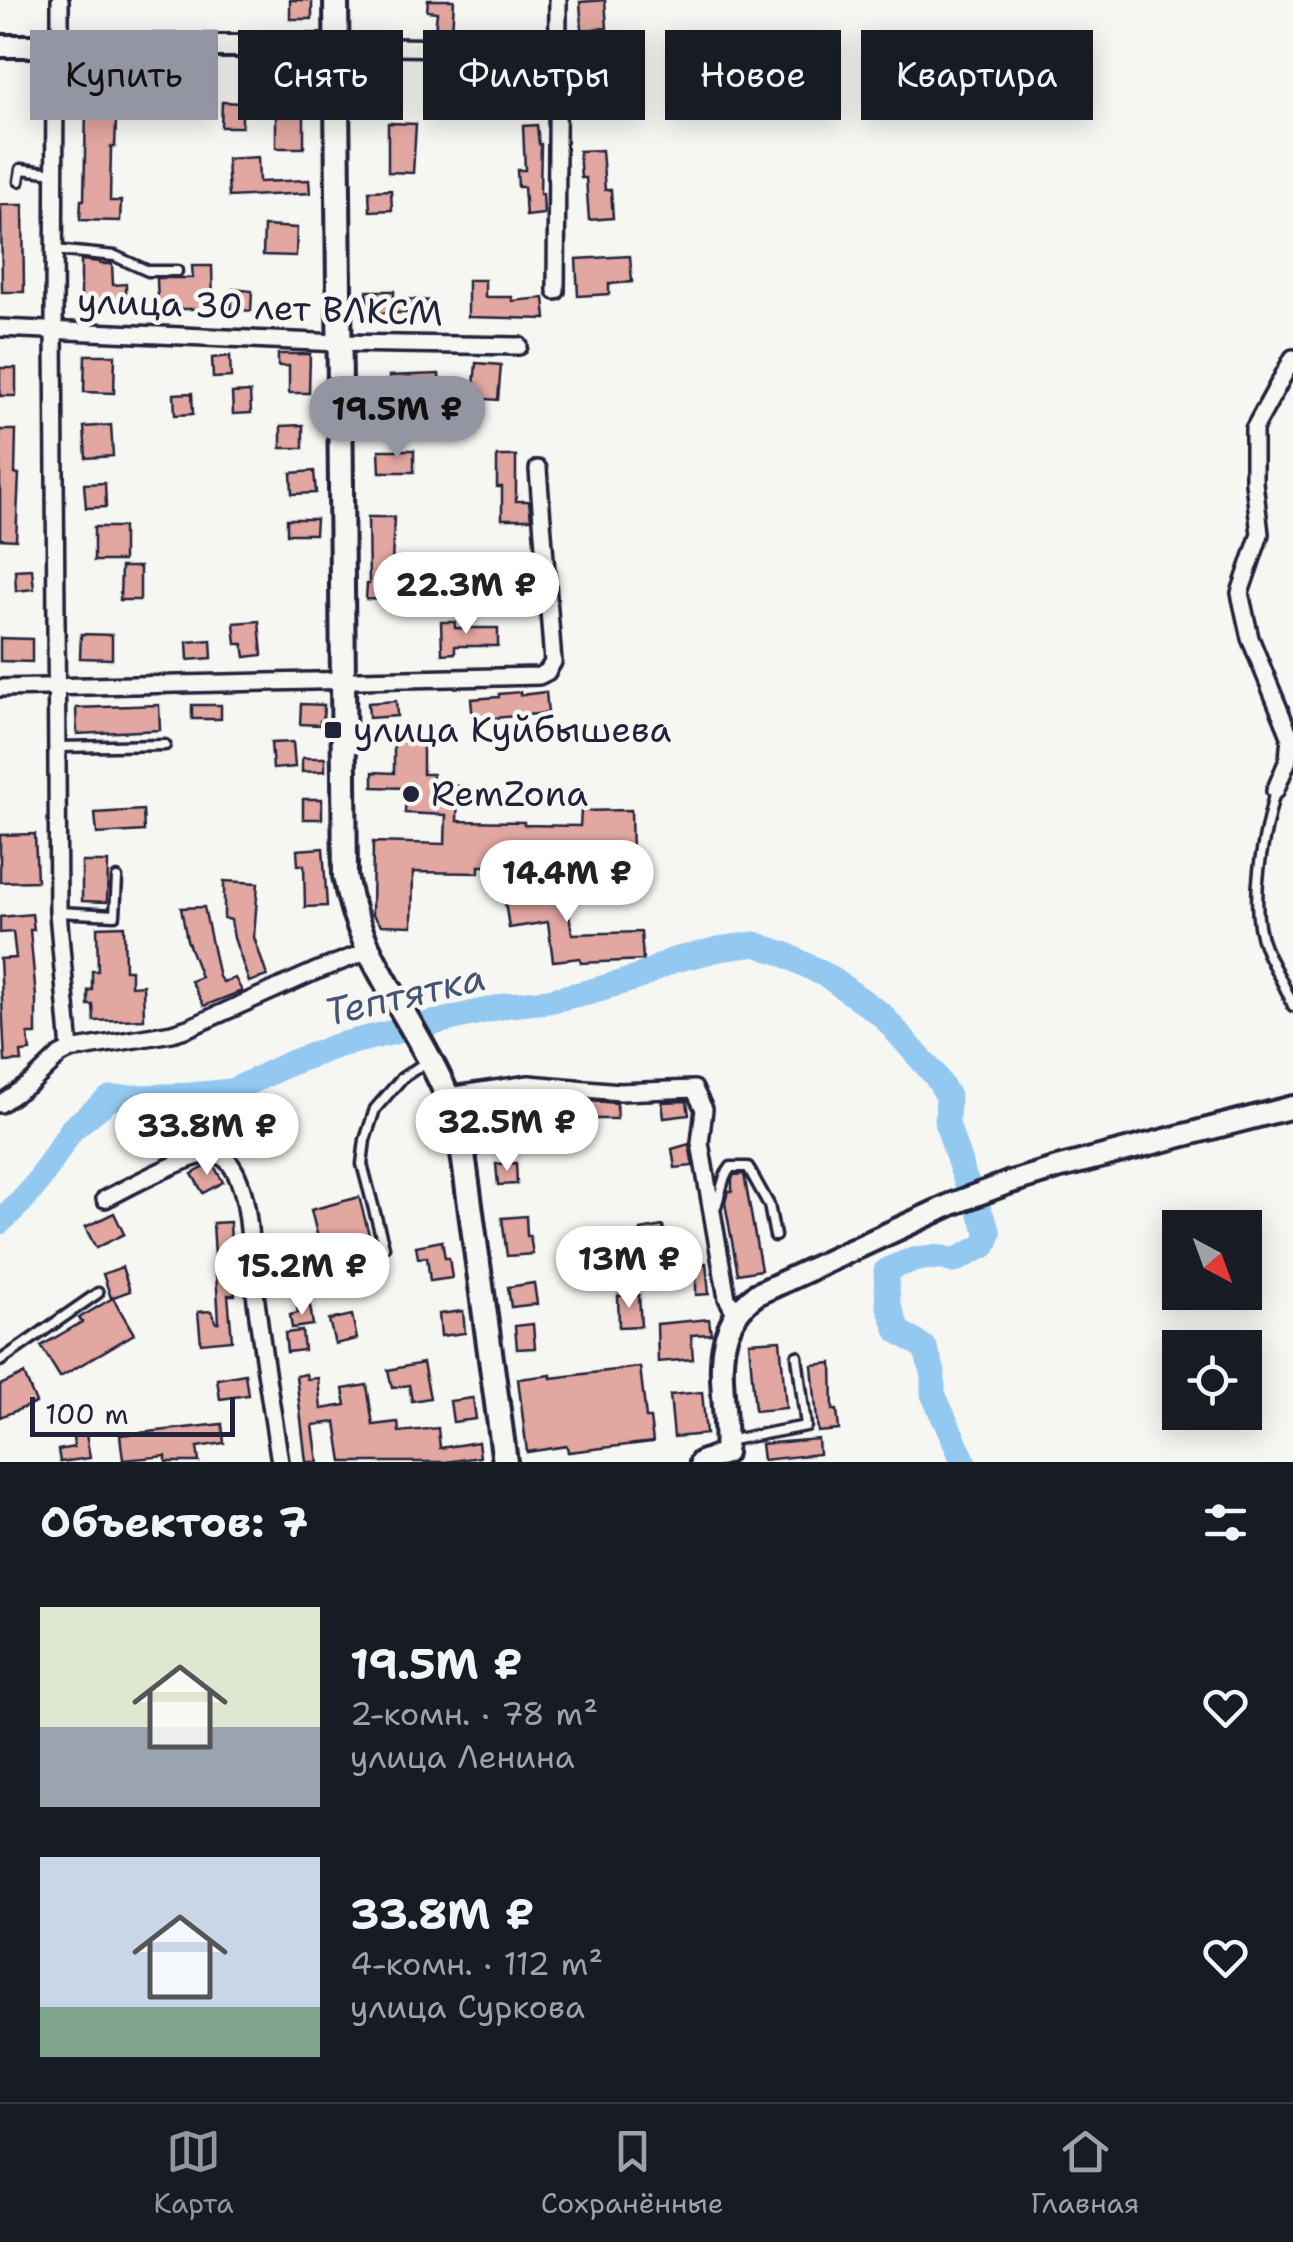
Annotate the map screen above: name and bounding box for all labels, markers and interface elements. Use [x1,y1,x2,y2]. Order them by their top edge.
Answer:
chip: Купить [30,30,218,120]
chip: Снять [238,30,403,120]
chip: Фильтры [423,30,645,120]
chip: Новое [665,30,841,120]
chip: Квартира [861,30,1093,120]
street label: улица 30 лет ВЛКСМ [76,277,444,336]
pin: 19.5M ₽ [305,376,489,461]
text: 19.5M ₽ [331,387,463,430]
pin: 22.3M ₽ [374,552,558,637]
text: 22.3M ₽ [395,563,537,606]
place label: улица Куйбышева [353,706,671,753]
marker: улица Куйбышева [322,719,344,741]
place label: RemZona [431,770,588,817]
marker: RemZona [400,783,422,805]
pin: 14.4M ₽ [475,840,659,925]
text: 14.4M ₽ [502,851,632,894]
water label: Тептятка [320,951,490,1038]
pin: 32.5M ₽ [415,1089,599,1174]
pin: 33.8M ₽ [115,1093,299,1178]
text: 32.5M ₽ [438,1100,576,1143]
text: 33.8M ₽ [137,1104,277,1147]
north arrow [1162,1210,1262,1310]
map controls [1162,1210,1262,1430]
pin: 13M ₽ [559,1226,699,1311]
pin: 15.2M ₽ [210,1233,394,1318]
text: 13M ₽ [578,1237,680,1280]
text: 15.2M ₽ [237,1244,367,1287]
button: locate [1162,1330,1262,1430]
scale bar [30,1392,235,1436]
text: 100 m [45,1395,129,1433]
text: Объектов: 7 [40,1494,308,1550]
icon: filters [1198,1495,1253,1550]
text: 19.5M ₽ [350,1636,523,1692]
icon: home [120,1647,240,1767]
icon: heart [1198,1680,1253,1735]
text: 2-комн. · 78 m² [350,1692,598,1735]
text: улица Ленина [350,1735,575,1778]
text: 33.8M ₽ [350,1886,534,1942]
icon: home [120,1897,240,2017]
icon: heart [1198,1930,1253,1985]
text: 4-комн. · 112 m² [350,1942,603,1985]
text: улица Суркова [350,1985,585,2028]
tab: Карта [154,2124,234,2222]
tab: Сохранённые [541,2124,724,2222]
tab: Главная [1031,2124,1139,2222]

